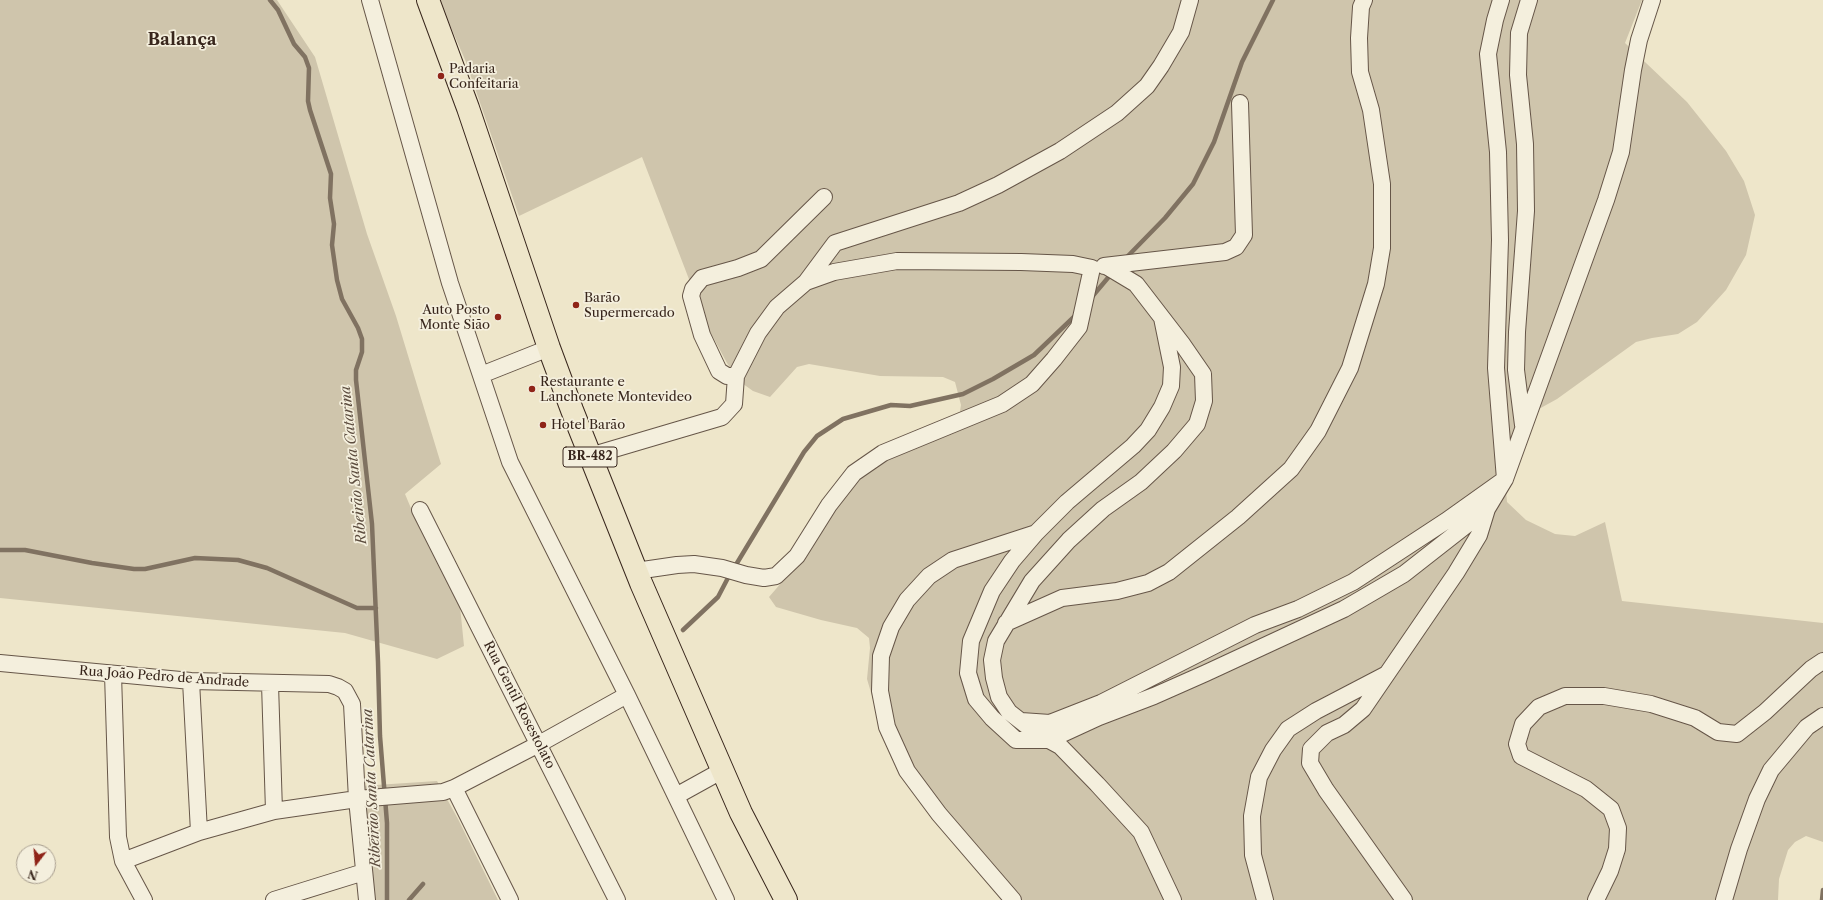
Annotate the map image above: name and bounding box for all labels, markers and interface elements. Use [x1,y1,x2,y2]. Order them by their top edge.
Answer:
district label: Balança [147,30,217,50]
place label: Padaria Confeitaria [449,61,519,92]
marker: Padaria Confeitaria [436,71,446,81]
place label: Barão Supermercado [584,290,675,321]
marker: Barão Supermercado [571,300,581,310]
place label: Auto Posto Monte Sião [419,302,490,333]
marker: Auto Posto Monte Sião [493,312,503,322]
place label: Restaurante e Lanchonete Montevideo [540,374,692,405]
marker: Restaurante e Lanchonete Montevideo [527,384,537,394]
water label: Ribeirão Santa Catarina [337,385,371,545]
place label: Hotel Barão [551,417,625,433]
marker: Hotel Barão [538,420,548,430]
road number: BR-482 [563,447,617,467]
street label: Rua Gentil Rosestolato [480,638,558,772]
street label: Rua João Pedro de Andrade [78,663,250,691]
water label: Ribeirão Santa Catarina [359,708,385,868]
north arrow [16,844,56,884]
text: N [26,867,39,883]

